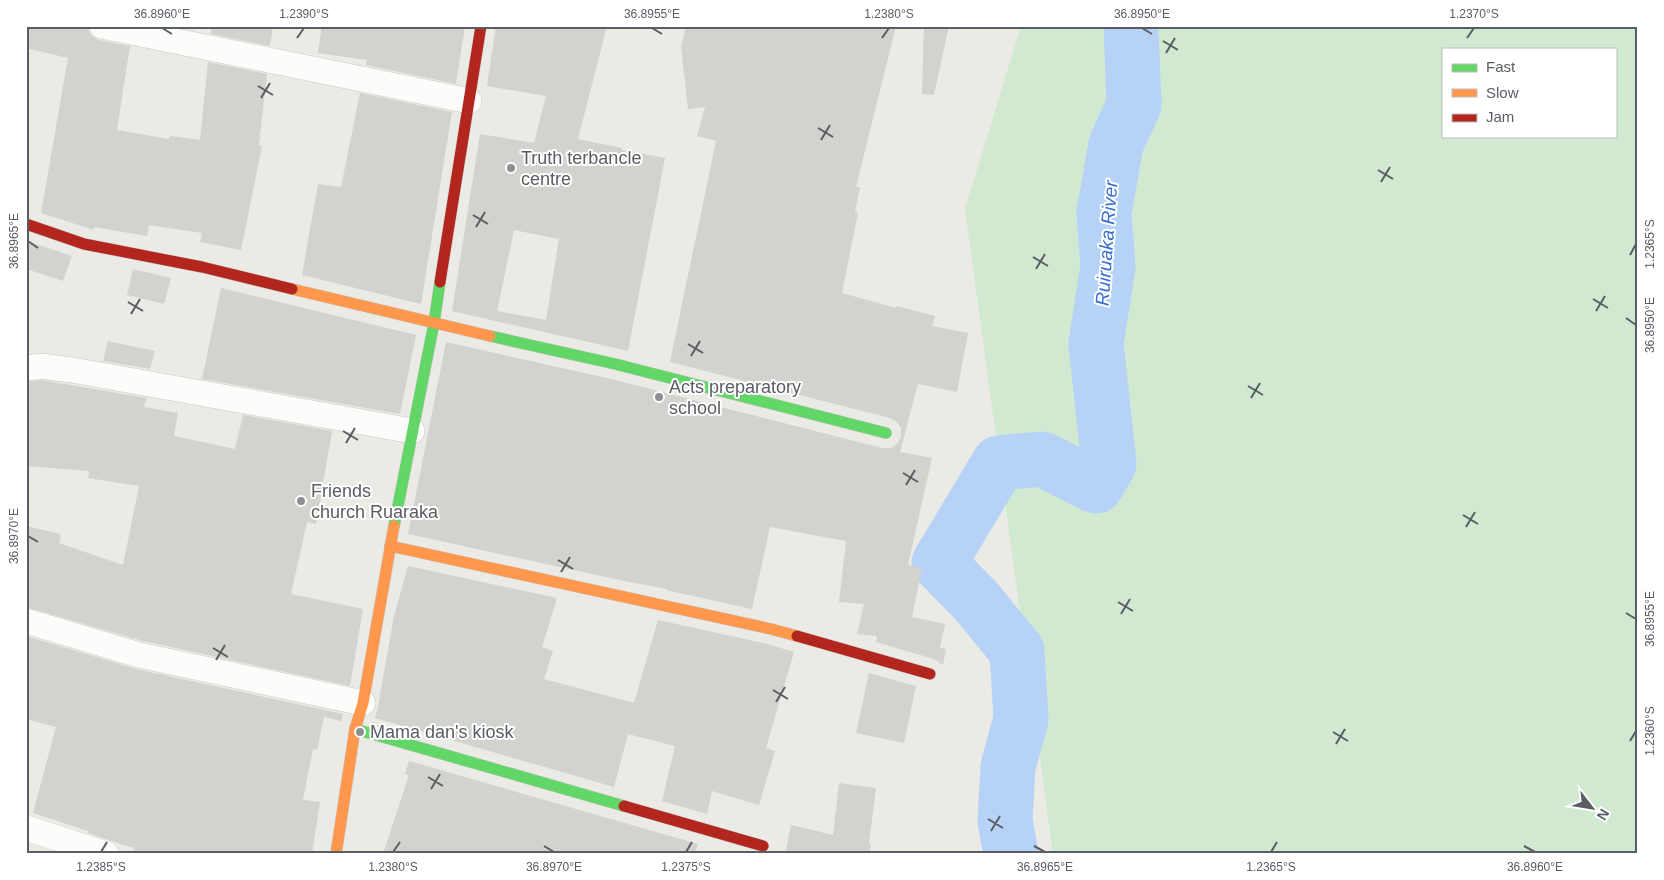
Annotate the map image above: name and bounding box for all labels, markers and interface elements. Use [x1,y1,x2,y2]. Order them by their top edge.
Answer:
text: 36.8960°E [134,7,190,21]
text: 1.2390°S [279,7,329,21]
text: 36.8955°E [624,7,680,21]
text: 1.2380°S [864,7,914,21]
text: 36.8950°E [1114,7,1170,21]
text: 1.2370°S [1449,7,1499,21]
legend [1442,48,1616,138]
text: Fast [1486,58,1516,75]
text: Slow [1486,84,1519,101]
text: Jam [1486,108,1514,125]
place label: Truth terbancle centre [521,148,641,189]
marker: Truth terbancle centre [505,162,517,174]
water label: Ruiruaka River [1092,179,1121,306]
text: 36.8965°E [7,213,21,269]
text: 1.2365°S [1643,219,1657,269]
text: 36.8950°E [1643,297,1657,353]
place label: Acts preparatory school [669,377,801,418]
marker: Acts preparatory school [653,391,665,403]
place label: Friends church Ruaraka [311,481,439,522]
marker: Friends church Ruaraka [295,495,307,507]
text: 36.8970°E [7,508,21,564]
text: 36.8955°E [1643,591,1657,647]
text: 1.2360°S [1643,706,1657,756]
place label: Mama dan's kiosk [370,722,514,742]
marker: Mama dan's kiosk [354,726,366,738]
north arrow [1566,782,1616,832]
text: N [1594,806,1613,823]
text: 1.2385°S [76,860,126,874]
text: 1.2380°S [368,860,418,874]
text: 36.8970°E [526,860,582,874]
text: 1.2375°S [661,860,711,874]
text: 36.8965°E [1017,860,1073,874]
text: 1.2365°S [1246,860,1296,874]
text: 36.8960°E [1507,860,1563,874]

